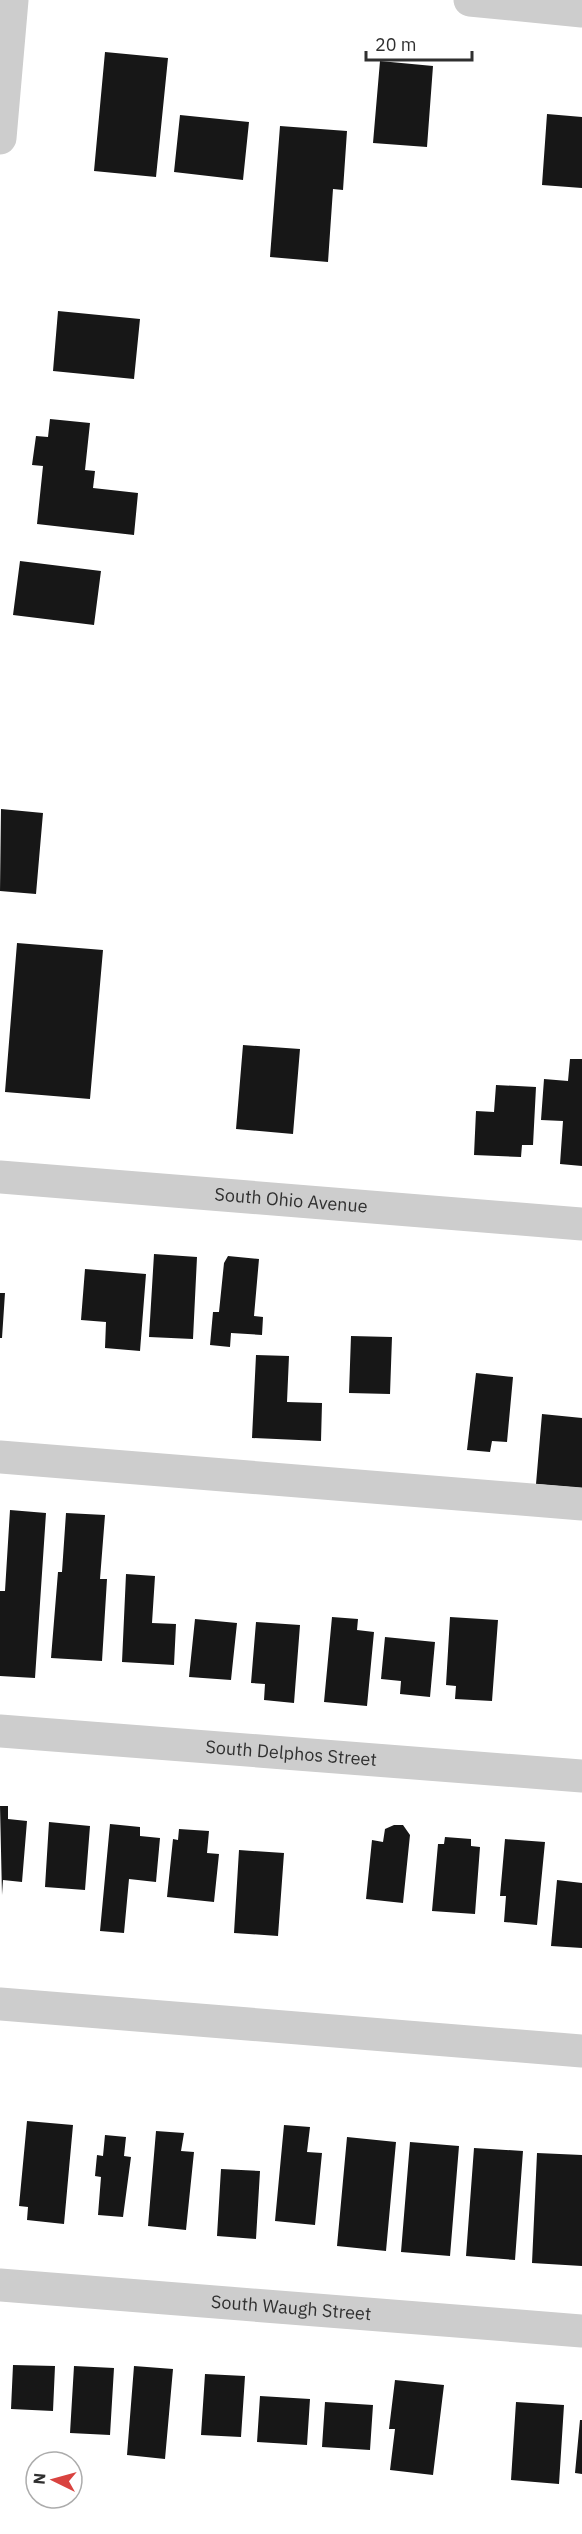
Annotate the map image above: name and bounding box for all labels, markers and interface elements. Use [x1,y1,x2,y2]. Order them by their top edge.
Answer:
scale bar [366,24,472,62]
text: 20 m [375,33,417,56]
street label: South Ohio Avenue [214,1182,369,1218]
street label: South Delphos Street [205,1735,378,1771]
street label: South Waugh Street [210,2290,372,2325]
north arrow [24,2450,84,2510]
text: N [29,2472,50,2485]

